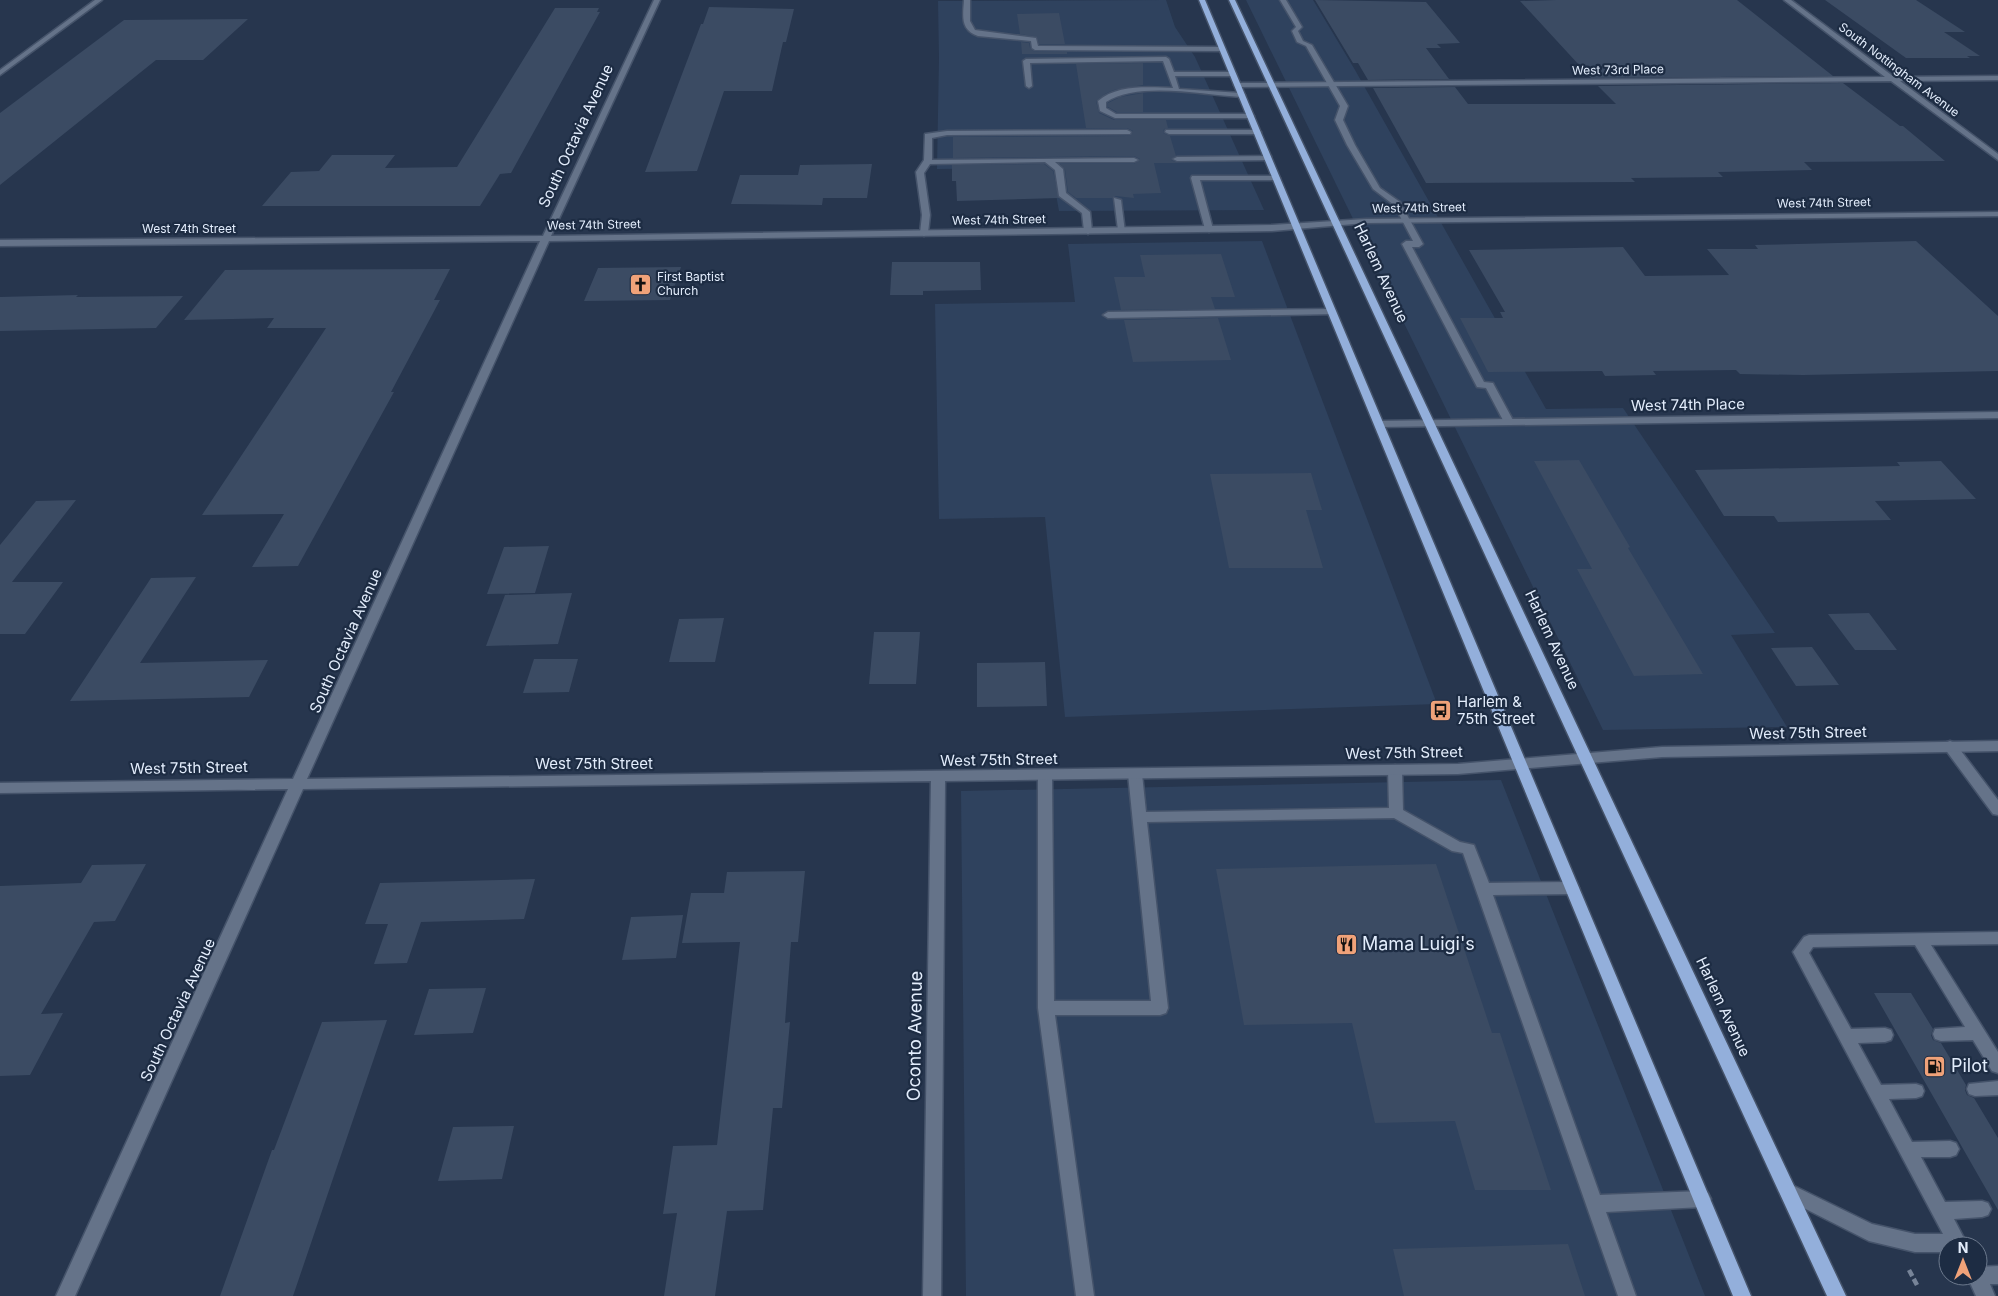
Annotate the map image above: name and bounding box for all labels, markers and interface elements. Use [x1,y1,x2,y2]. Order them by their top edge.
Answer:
street label: South Nottingham Avenue [1836,19,1963,120]
street label: South Octavia Avenue [534,61,617,211]
street label: West 73rd Place [1572,61,1664,78]
street label: West 74th Street [1777,194,1871,211]
street label: West 74th Street [1372,199,1466,216]
street label: West 74th Street [952,211,1046,228]
street label: West 74th Street [547,216,641,233]
street label: Harlem Avenue [1350,220,1413,326]
street label: West 74th Street [142,221,236,236]
place label: First Baptist Church [657,269,724,298]
church icon: First Baptist Church [629,272,653,296]
street label: West 74th Place [1631,394,1745,415]
street label: South Octavia Avenue [305,566,386,716]
street label: Harlem Avenue [1521,587,1584,693]
place label: Harlem & 75th Street [1457,692,1535,728]
bus stop icon: Harlem & 75th Street [1429,699,1453,723]
street label: West 75th Street [1749,722,1867,743]
street label: West 75th Street [1345,742,1463,763]
street label: West 75th Street [940,749,1058,770]
street label: West 75th Street [535,754,653,773]
street label: West 75th Street [130,757,248,778]
restaurant icon: Mama Luigi's [1334,932,1358,956]
place label: Mama Luigi's [1362,933,1475,954]
street label: South Octavia Avenue [136,935,219,1085]
street label: Harlem Avenue [1692,954,1755,1060]
street label: Oconto Avenue [903,971,926,1101]
fuel station icon: Pilot [1923,1054,1947,1078]
place label: Pilot [1951,1055,1988,1076]
north arrow [1938,1236,1988,1286]
text: N [1958,1239,1968,1256]

